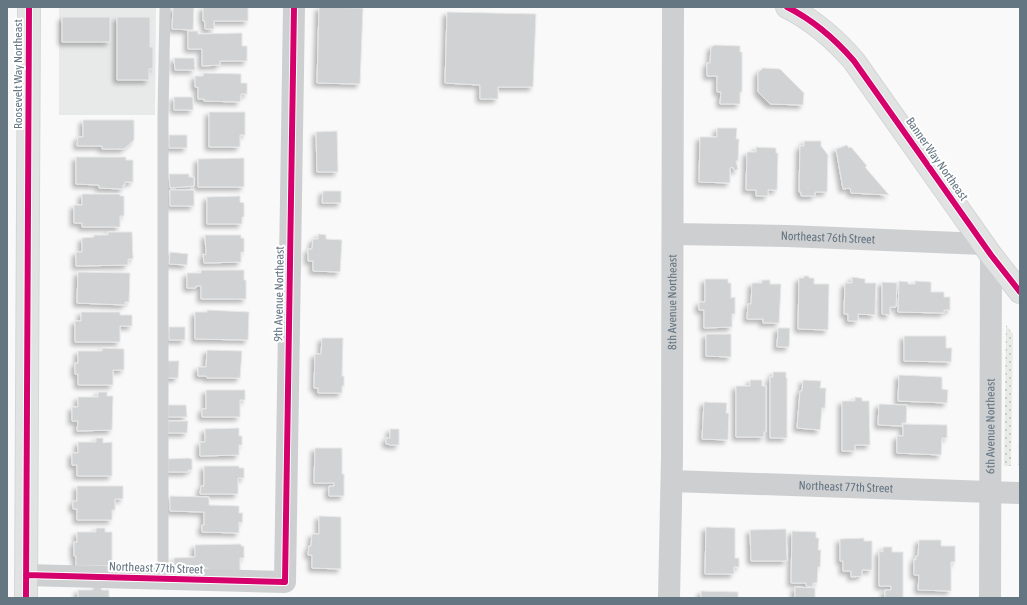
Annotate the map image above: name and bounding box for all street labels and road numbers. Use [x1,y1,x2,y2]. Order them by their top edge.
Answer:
street label: Roosevelt Way Northeast [11,18,25,129]
street label: Banner Way Northeast [903,115,971,204]
street label: Northeast 76th Street [781,229,876,247]
street label: 9th Avenue Northeast [271,246,287,342]
street label: 8th Avenue Northeast [665,254,679,350]
street label: 6th Avenue Northeast [983,378,998,474]
street label: Northeast 77th Street [798,478,894,496]
street label: Northeast 77th Street [109,559,204,577]

